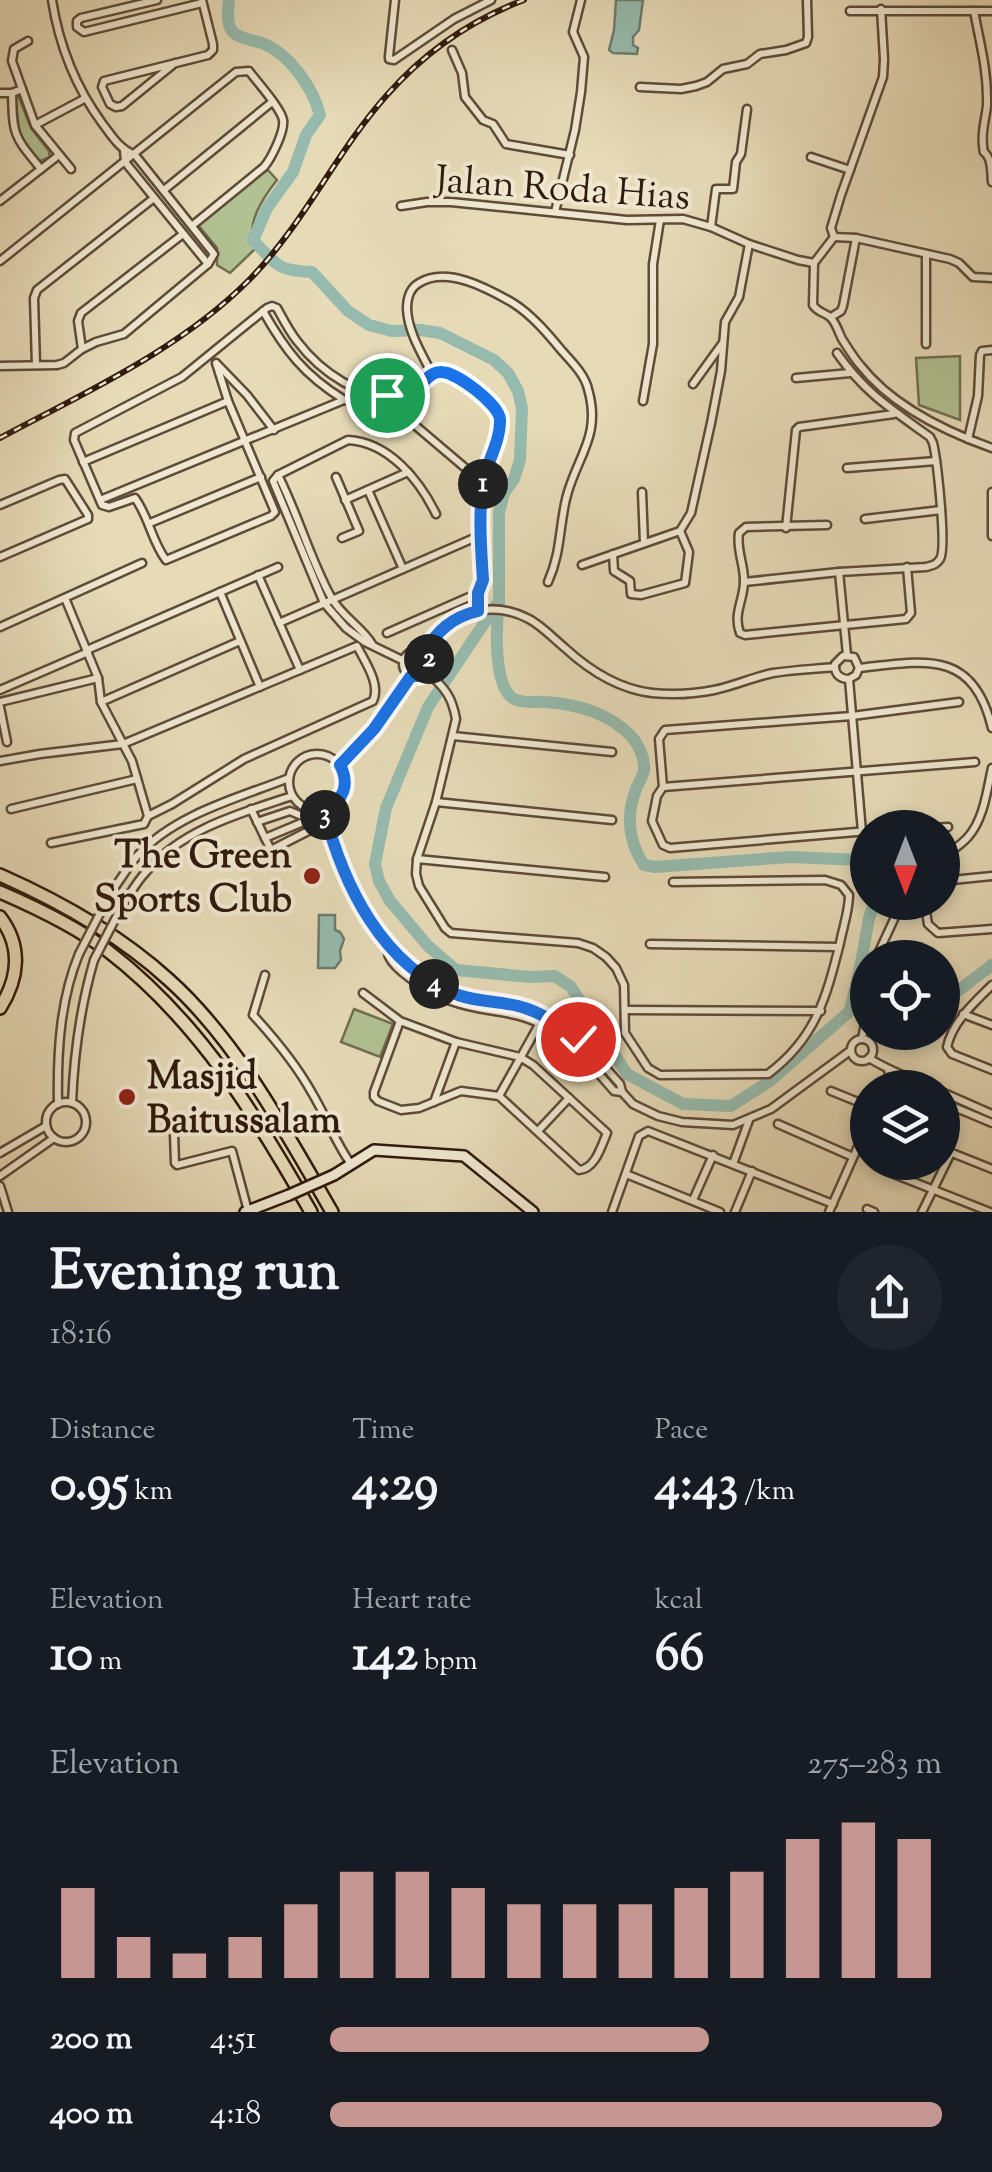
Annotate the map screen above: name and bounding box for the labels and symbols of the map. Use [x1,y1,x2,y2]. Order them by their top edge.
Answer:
street label: Jalan Roda Hias [432,155,692,227]
pin [345,353,430,438]
pin: 1 [458,459,508,509]
pin: 2 [404,634,454,684]
pin: 3 [300,790,350,840]
north arrow [850,810,960,920]
place label: The Green Sports Club [94,831,293,929]
marker: The Green Sports Club [301,865,323,887]
pin: 4 [409,959,459,1009]
pin [536,997,621,1082]
place label: Masjid Baitussalam [147,1052,341,1150]
marker: Masjid Baitussalam [116,1086,138,1108]

